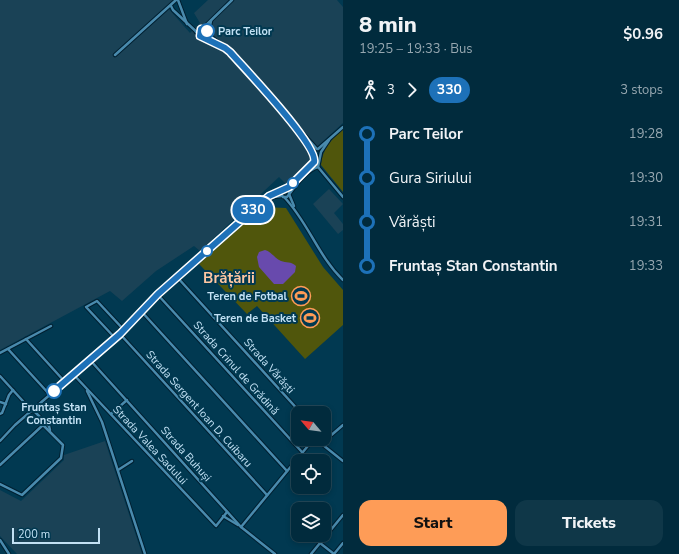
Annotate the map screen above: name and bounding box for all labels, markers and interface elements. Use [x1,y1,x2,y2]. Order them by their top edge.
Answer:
text: 8 min [359,10,417,40]
marker: Parc Teilor [199,23,215,39]
place label: Parc Teilor [218,24,273,39]
text: $0.96 [623,24,663,44]
text: 19:25 – 19:33 · Bus [359,40,473,58]
icon: walk [359,79,381,101]
icon: forward [401,79,423,101]
text: 330 [437,80,462,99]
text: 3 [387,81,395,99]
text: 3 stops [620,81,663,99]
text: Parc Teilor [389,124,463,144]
text: 19:28 [629,125,663,143]
text: Gura Siriului [389,168,472,188]
text: 19:30 [629,169,663,187]
unlabelled marker [287,177,299,189]
line badge: 330 [230,197,276,223]
text: 330 [240,200,266,219]
text: Vărăști [389,212,436,232]
text: 19:31 [629,213,663,231]
unlabelled marker [201,245,213,257]
text: Fruntaș Stan Constantin [389,256,558,276]
text: 19:33 [629,257,663,275]
district label: Brățării [203,268,255,288]
sports icon: Teren de Fotbal [290,285,312,307]
place label: Teren de Fotbal [207,289,287,304]
sports icon: Teren de Basket [299,307,321,329]
place label: Teren de Basket [214,311,297,326]
street label: Strada Crinul de Grădină [190,318,282,418]
street label: Strada Vărăști [240,335,298,397]
street label: Strada Sergent Ioan D. Cuibaru [142,347,256,471]
marker: Fruntaș Stan Constantin [46,383,62,399]
place label: Fruntaș Stan Constantin [21,400,87,428]
street label: Strada Valea Sadului [109,402,191,488]
north arrow [291,406,331,446]
map controls [291,406,331,542]
street label: Strada Buhuși [157,423,215,485]
button: locate [291,454,331,494]
button: Start [359,500,507,546]
button: Tickets [515,500,663,546]
button: layers [291,502,331,542]
scale bar [12,526,100,545]
text: 200 m [18,527,50,542]

